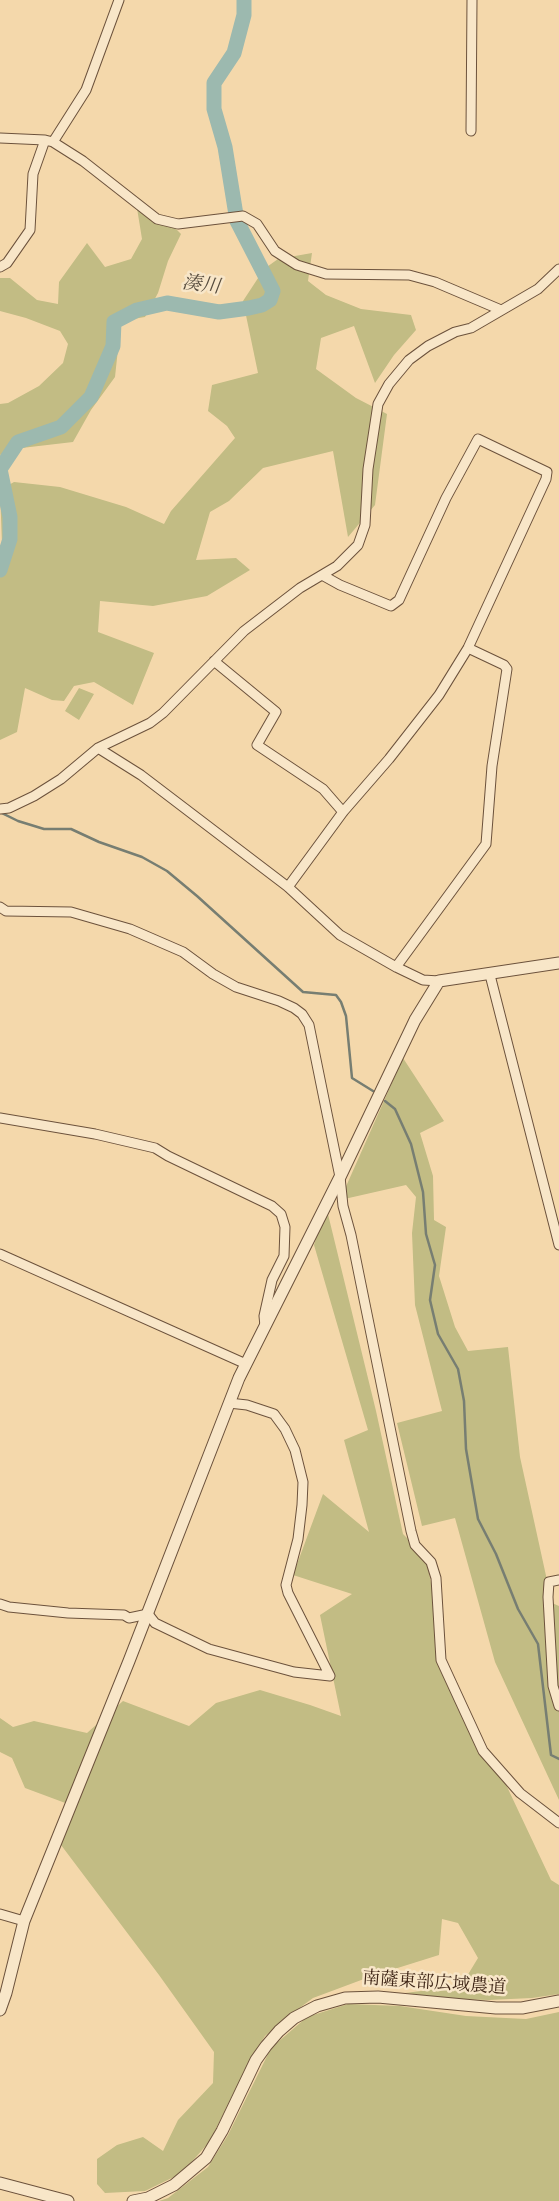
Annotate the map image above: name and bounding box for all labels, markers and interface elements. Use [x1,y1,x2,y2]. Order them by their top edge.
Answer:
water label: 湊川 [181,273,221,301]
street label: 南薩東部広域農道 [361,1969,507,2001]

